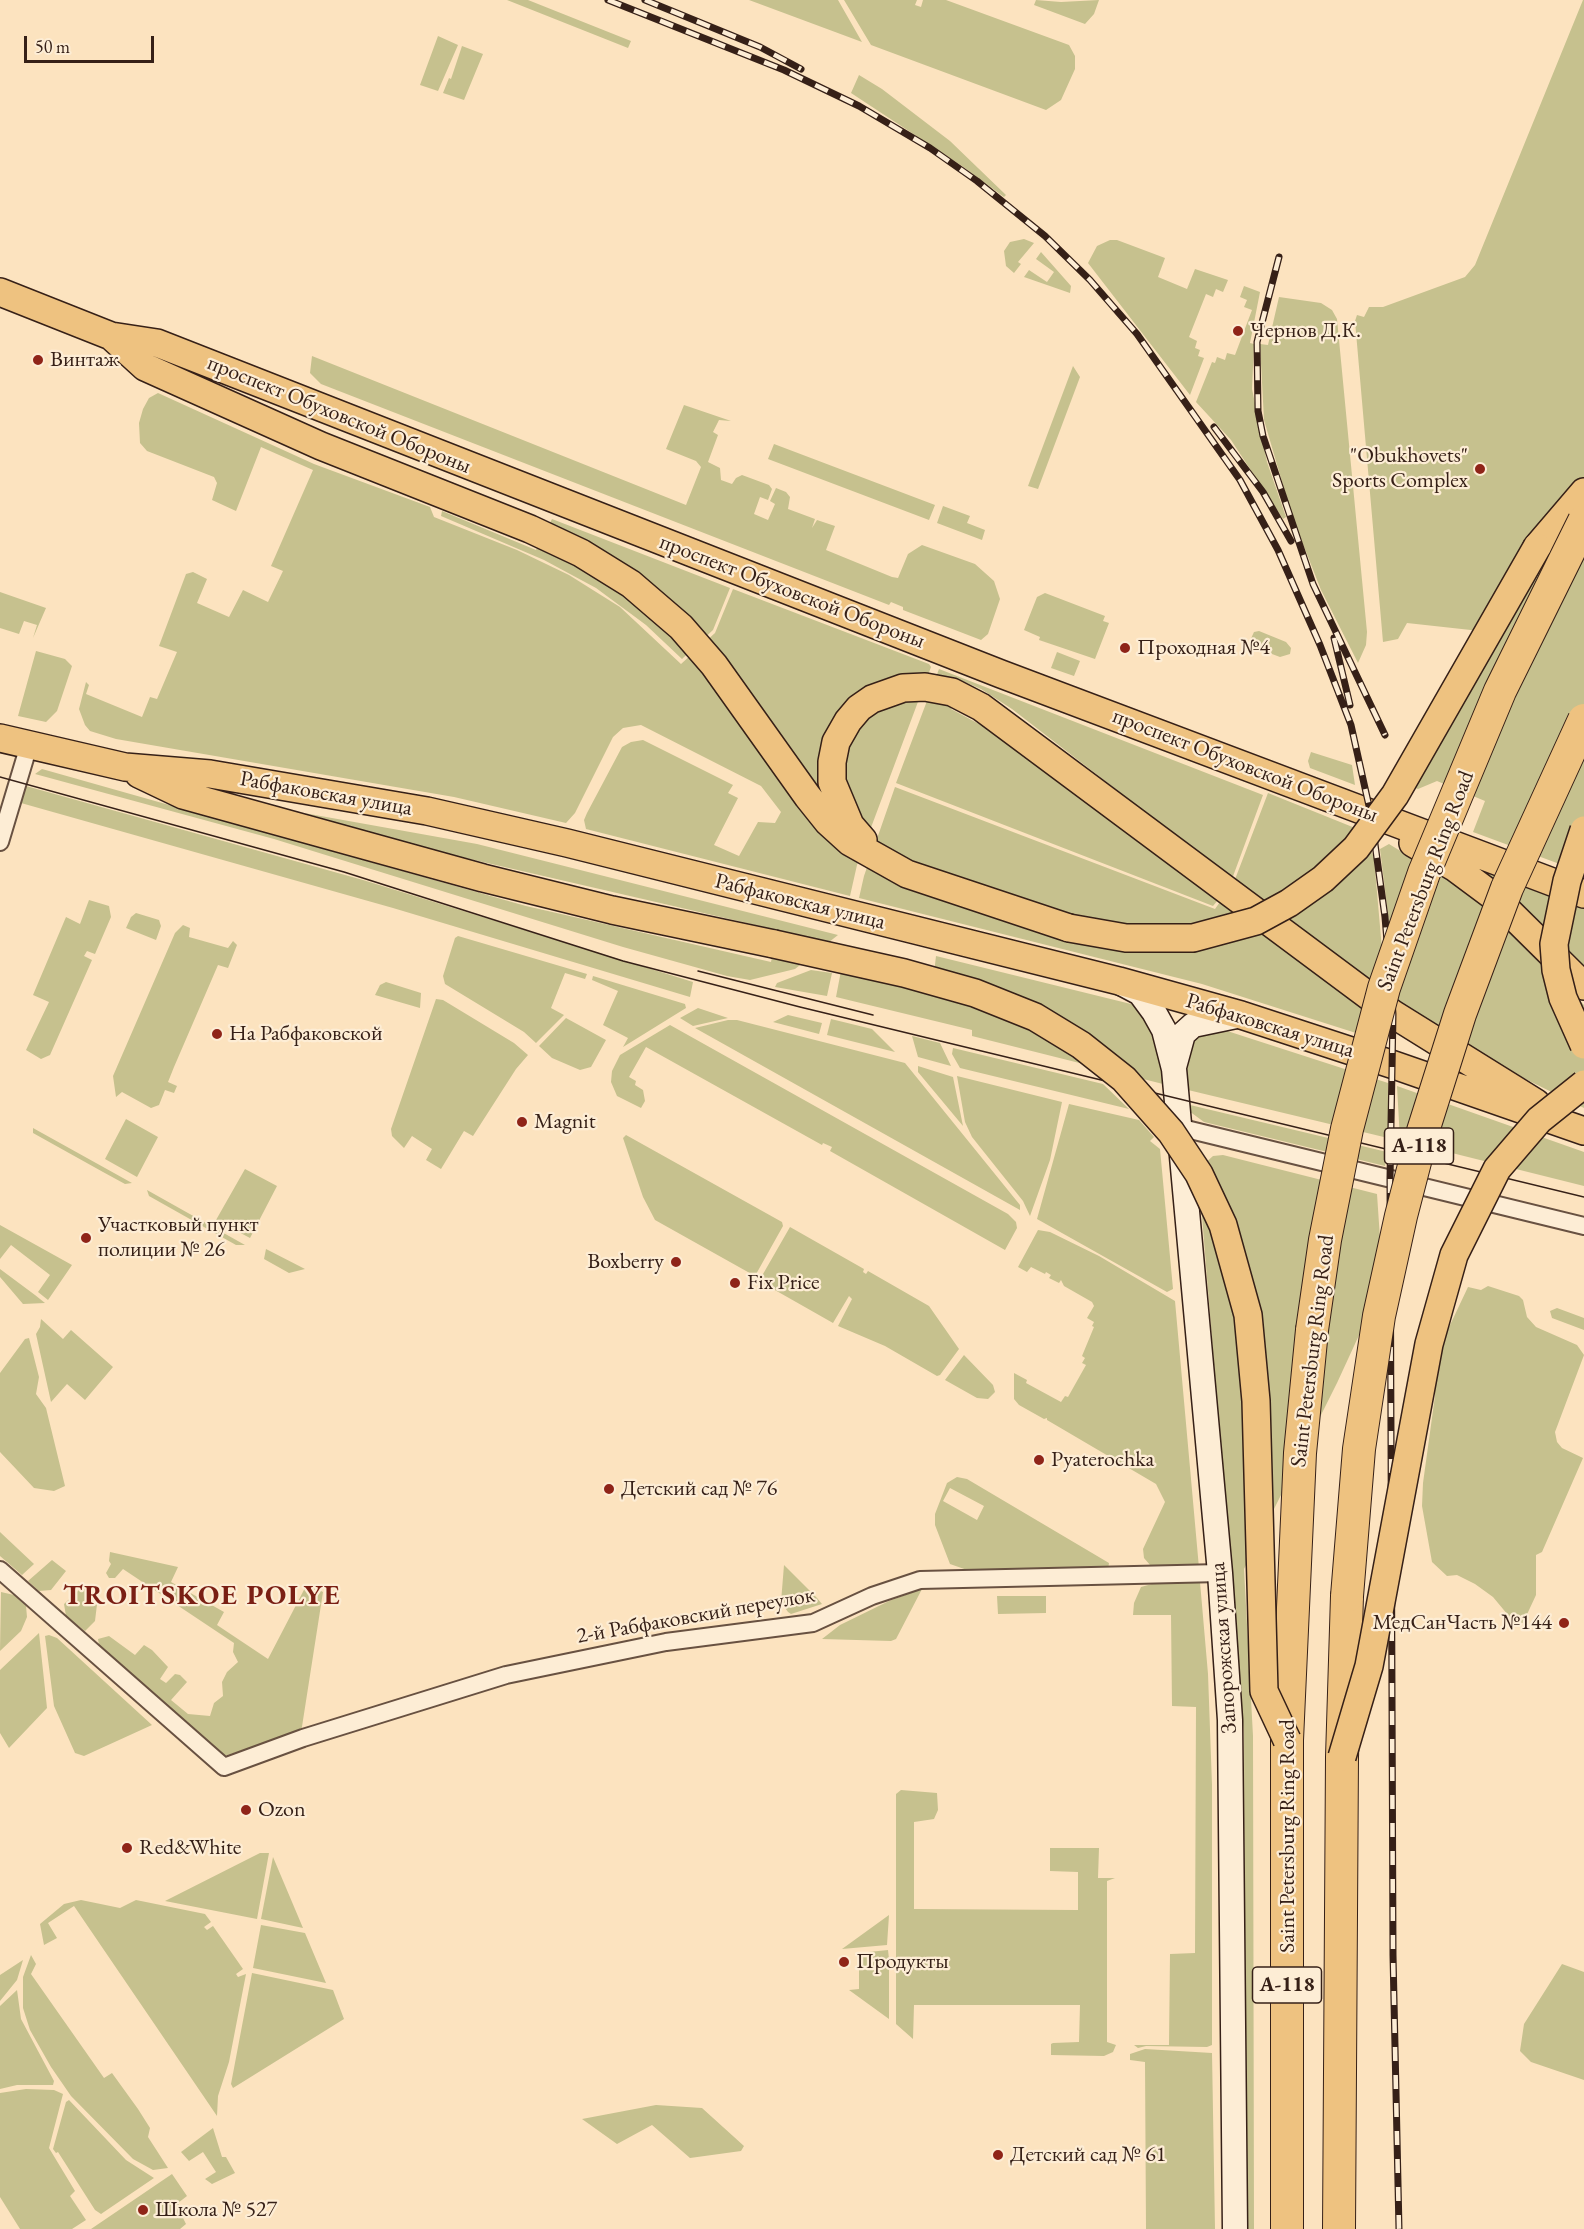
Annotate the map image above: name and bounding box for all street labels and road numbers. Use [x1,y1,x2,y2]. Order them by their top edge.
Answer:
street label: проспект Обуховской Обороны [203,350,475,480]
street label: проспект Обуховской Обороны [656,529,928,655]
street label: проспект Обуховской Обороны [1109,703,1381,829]
street label: Рабфаковская улица [238,766,414,822]
street label: Saint Petersburg Ring Road [1372,767,1480,995]
street label: Рабфаковская улица [712,868,888,936]
street label: Рабфаковская улица [1183,988,1357,1064]
road number: А-118 [1384,1128,1454,1164]
street label: Saint Petersburg Ring Road [1286,1233,1340,1469]
street label: Запорожская улица [1205,1561,1243,1735]
street label: 2-й Рабфаковский переулок [575,1582,817,1650]
street label: Saint Petersburg Ring Road [1275,1719,1301,1953]
road number: А-118 [1252,1967,1322,2003]

